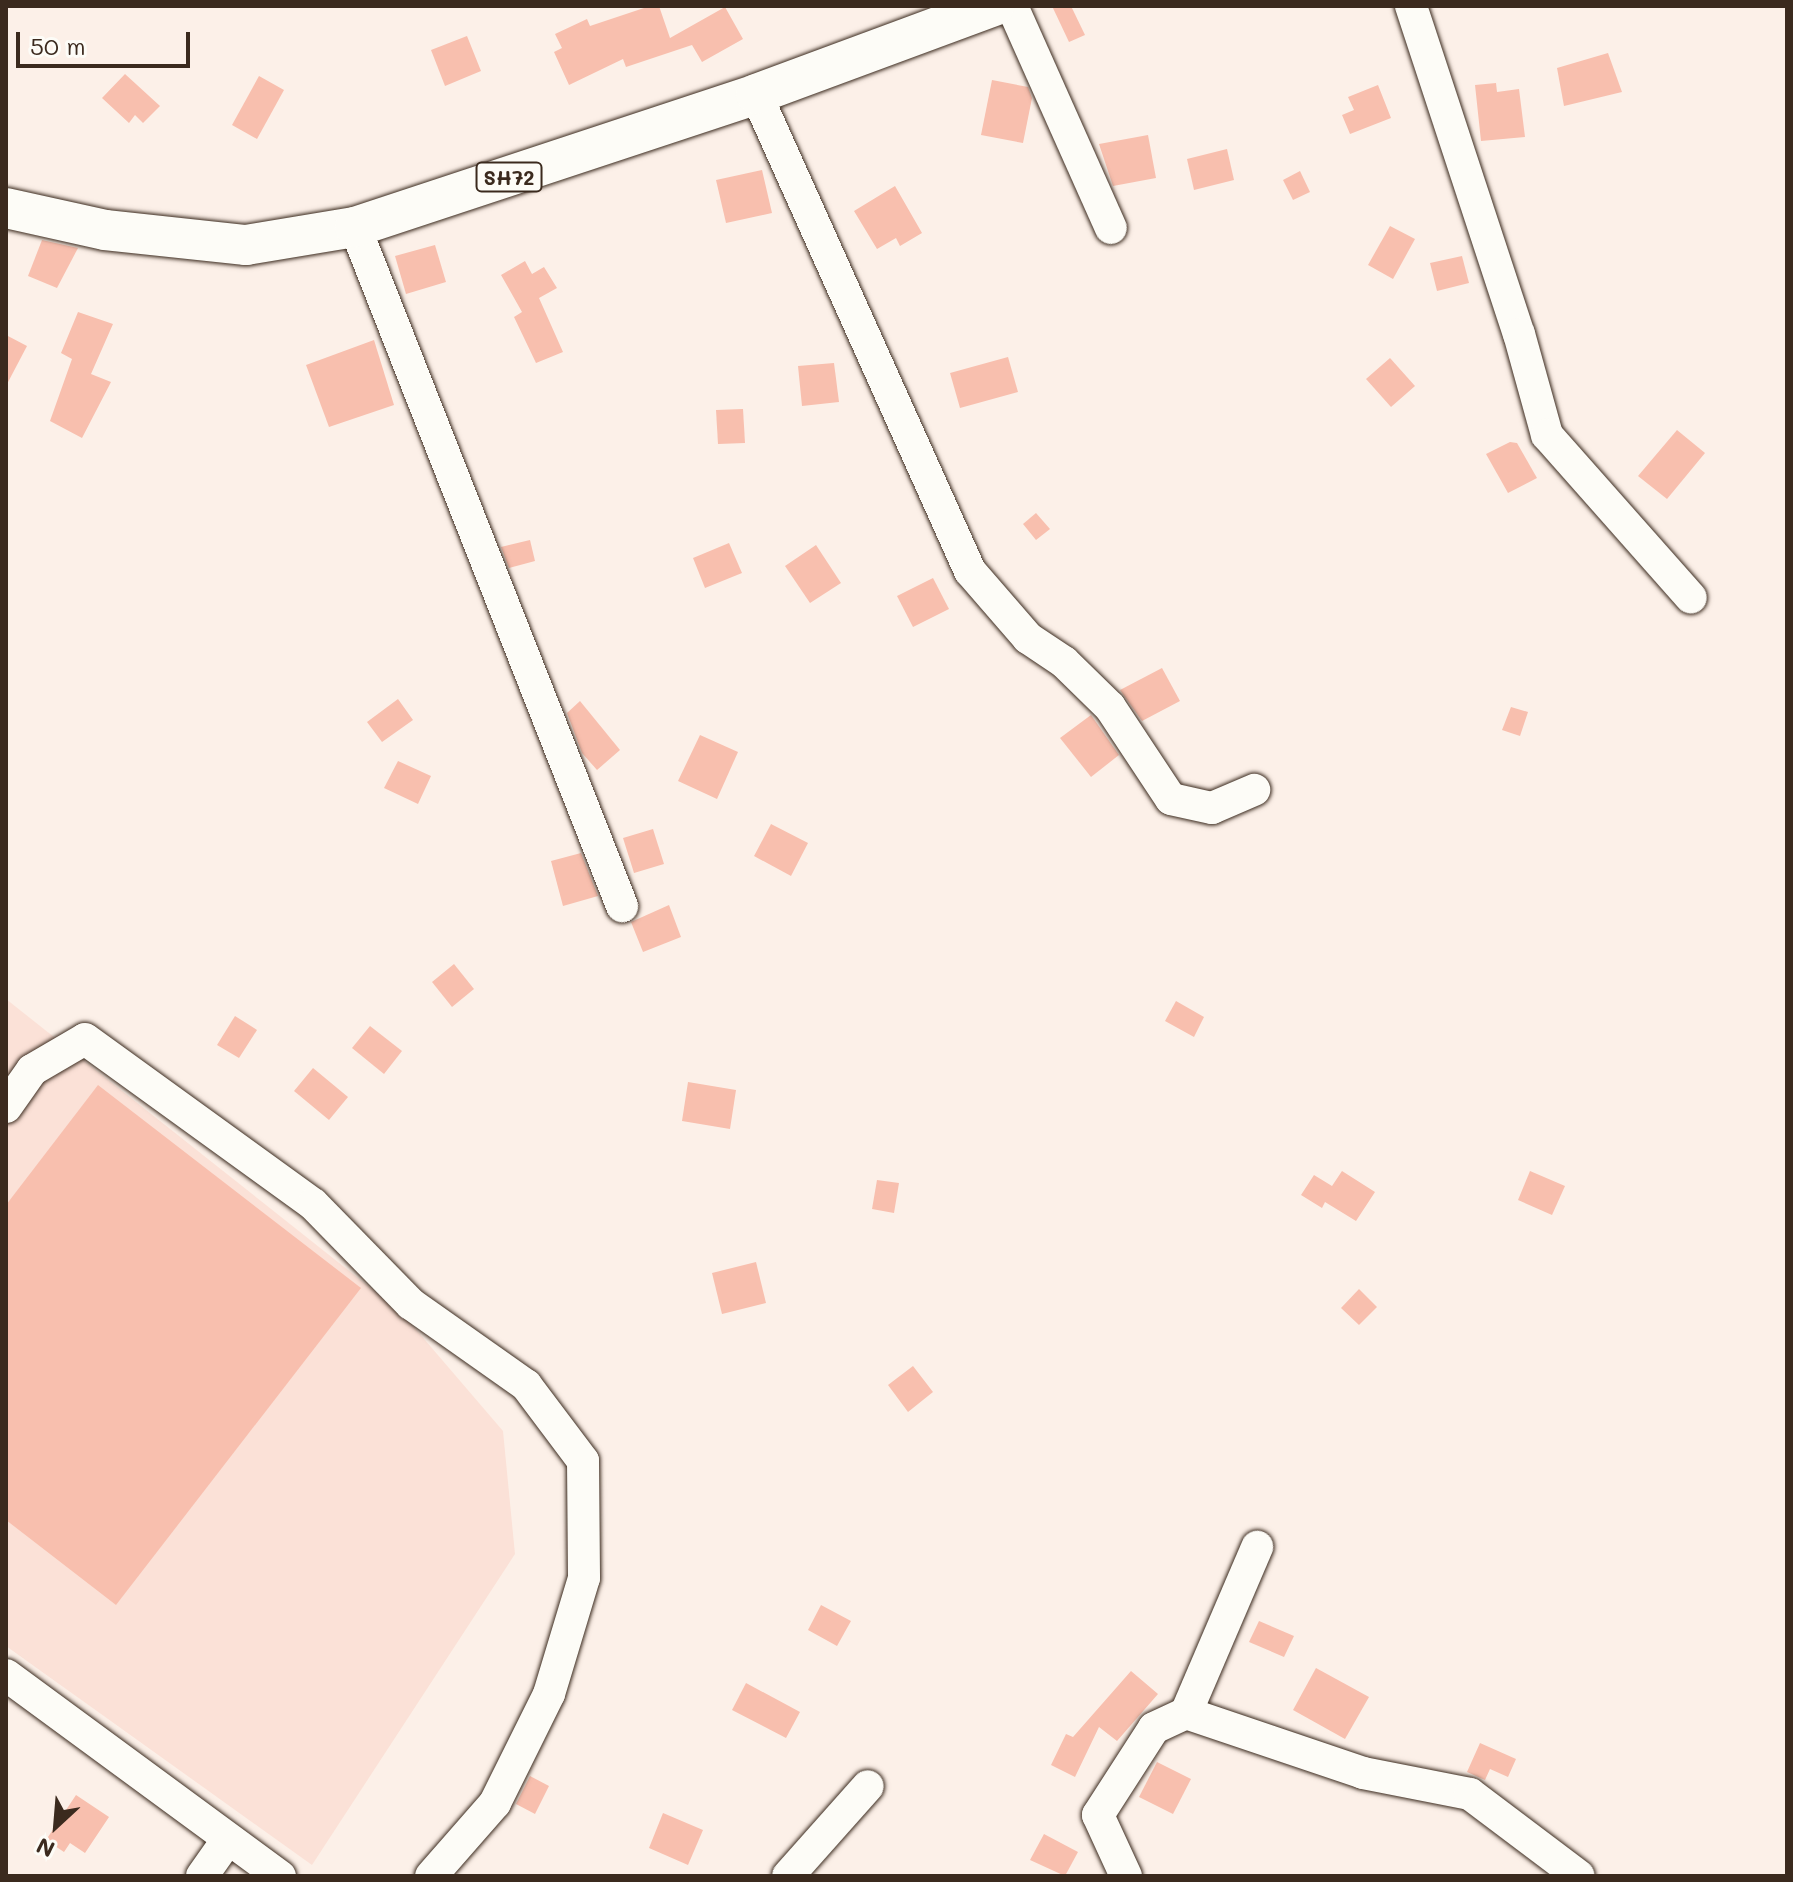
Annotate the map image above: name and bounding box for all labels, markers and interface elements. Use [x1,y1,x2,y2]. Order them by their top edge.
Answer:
scale bar [20,16,194,66]
text: 50 m [30,30,86,61]
road number: SH72 [475,161,543,193]
north arrow [16,1786,96,1866]
text: N [31,1831,59,1865]

